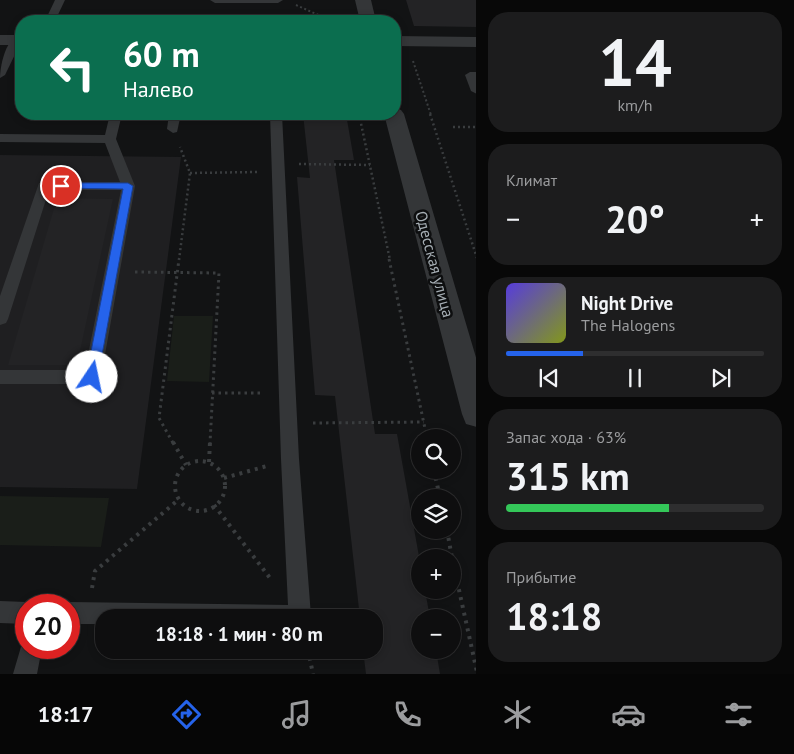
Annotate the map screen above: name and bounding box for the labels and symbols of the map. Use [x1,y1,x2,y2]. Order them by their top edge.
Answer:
pin [40,165,82,207]
street label: Одесская улица [411,209,459,319]
position arrow [65,350,117,402]
speed limit sign: 20 [15,594,80,659]

